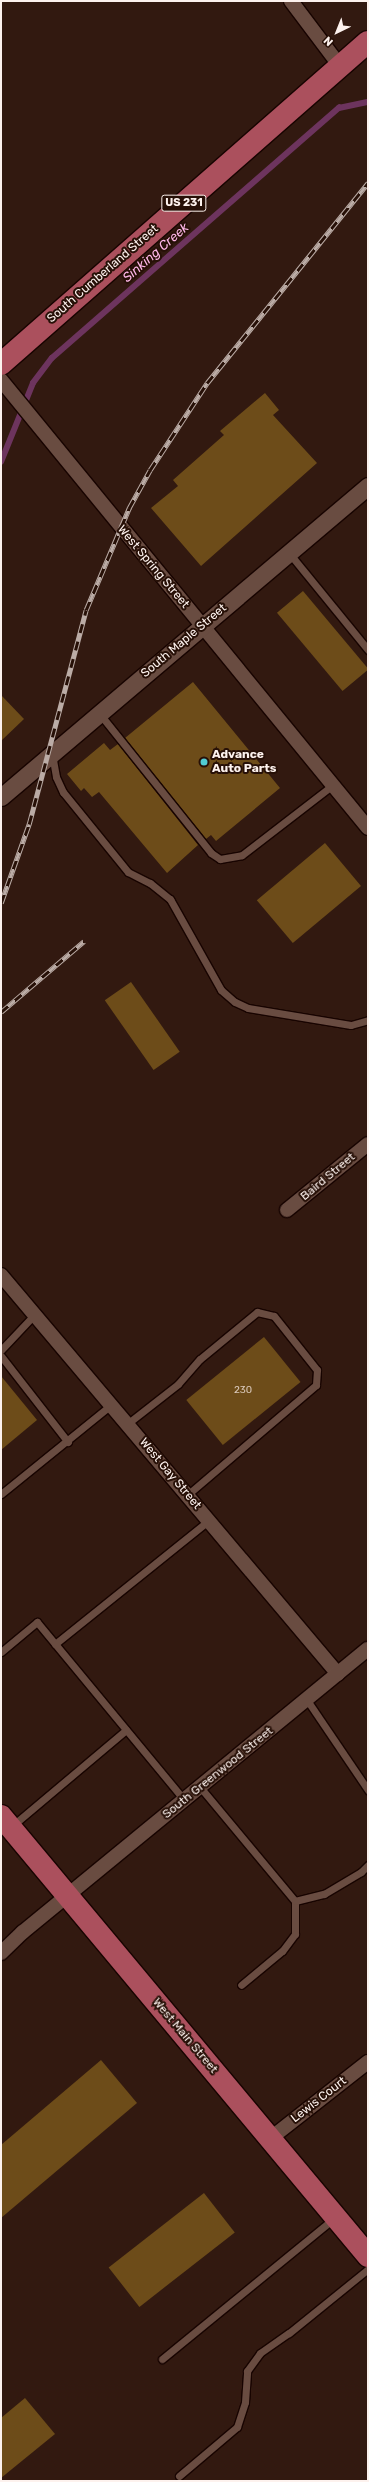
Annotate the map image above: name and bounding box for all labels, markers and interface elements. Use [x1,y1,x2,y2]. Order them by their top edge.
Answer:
north arrow [317,12,357,52]
text: N [321,34,336,49]
road number: US 231 [161,194,207,212]
water label: Sinking Creek [120,220,192,286]
street label: South Cumberland Street [45,222,161,326]
street label: West Spring Street [114,523,192,611]
street label: South Maple Street [138,601,230,681]
place label: Advance Auto Parts [212,748,276,776]
marker: Advance Auto Parts [199,757,209,767]
street label: Baird Street [298,1150,358,1204]
house number: 230 [234,1385,252,1397]
street label: West Gay Street [136,1435,204,1513]
street label: South Greenwood Street [160,1724,276,1822]
street label: West Main Street [149,1995,221,2077]
street label: Lewis Court [289,2074,349,2126]

